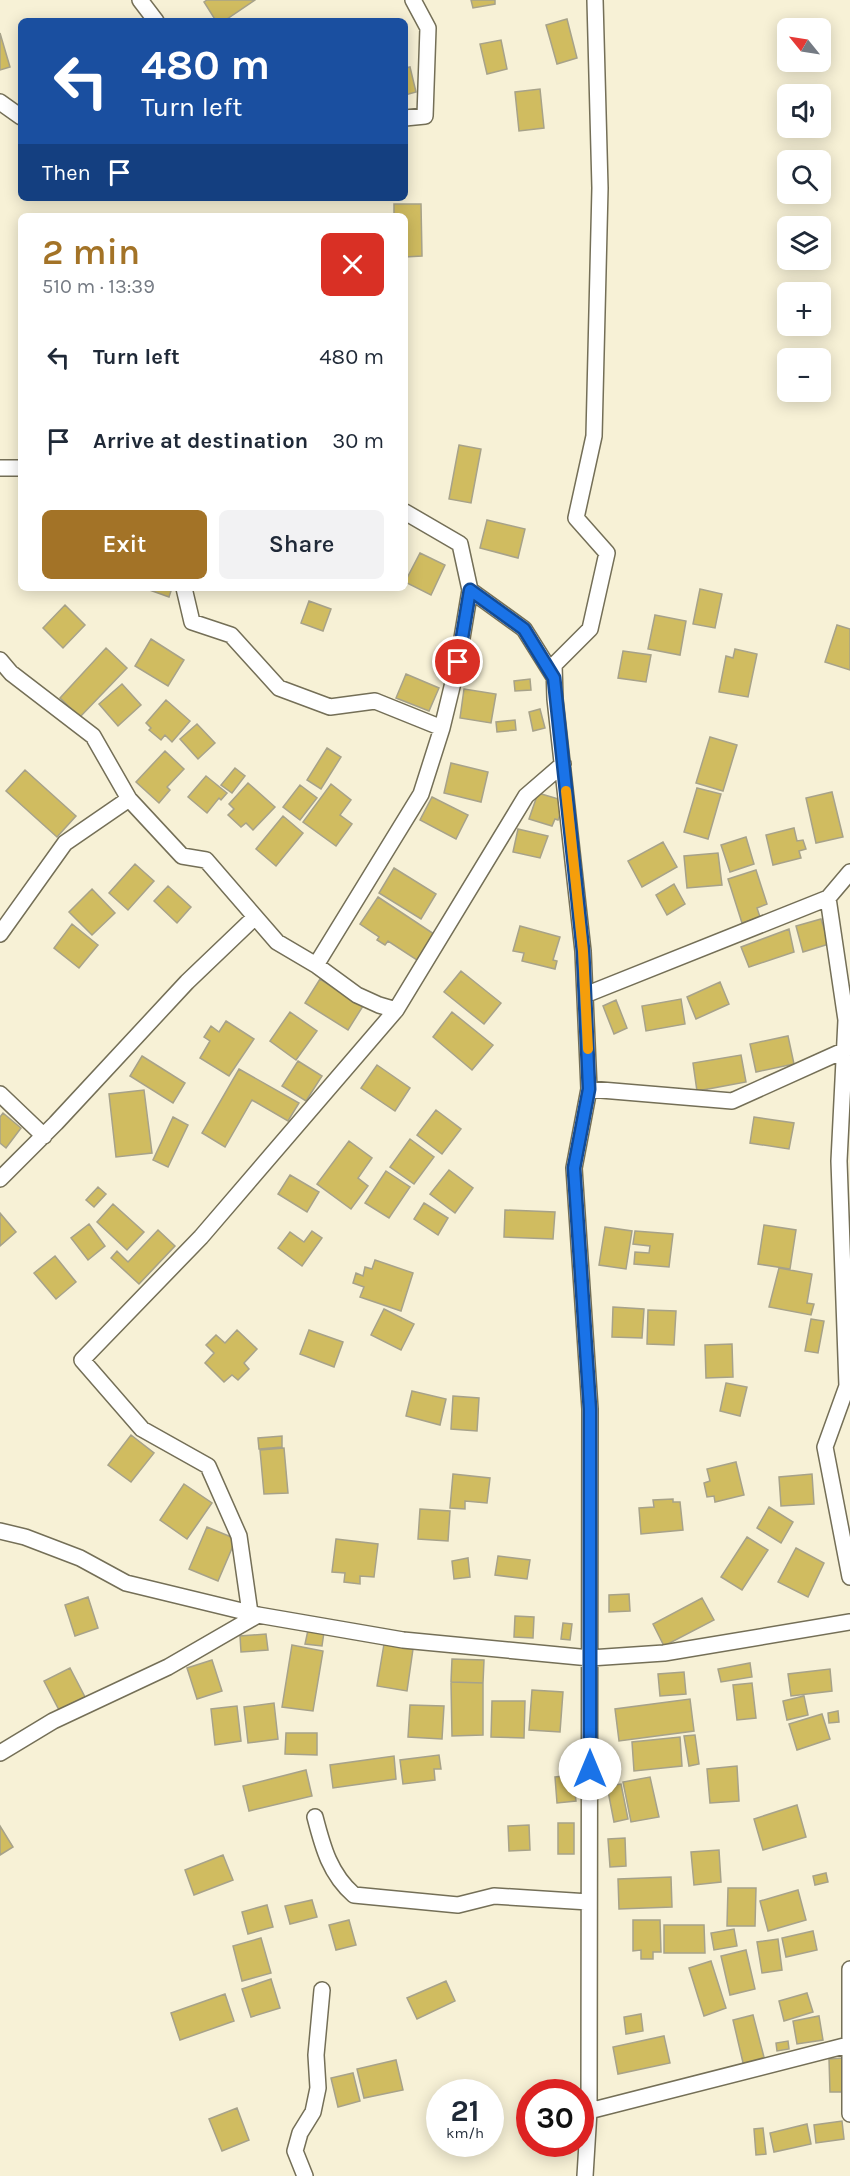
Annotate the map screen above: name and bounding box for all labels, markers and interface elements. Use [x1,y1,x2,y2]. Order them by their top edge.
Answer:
north arrow [777,18,831,72]
map controls [777,18,831,402]
text: 480 m [141,40,270,90]
icon: left [42,42,120,120]
button: sound [777,84,831,138]
text: Turn left [141,91,242,123]
button: search [777,150,831,204]
icon: arrive [103,156,136,189]
text: Then [42,160,91,186]
button: layers [777,216,831,270]
text: 2 min [42,231,140,273]
button: close [321,233,384,296]
text: 510 m · 13:39 [42,275,155,298]
button: + [777,282,831,336]
icon: left [42,341,75,374]
text: Turn left [93,344,180,370]
text: 480 m [319,344,384,370]
button: − [777,348,831,402]
icon: arrive [42,425,75,458]
text: Arrive at destination [93,428,308,454]
text: 30 m [332,428,384,454]
button: Exit [42,510,207,579]
button: Share [219,510,384,579]
pin [432,636,483,687]
icon: arrive [441,645,474,678]
position arrow [558,1737,622,1801]
speed limit sign: 30 [516,2079,594,2157]
text: 21 [451,2093,479,2129]
text: km/h [446,2124,484,2142]

